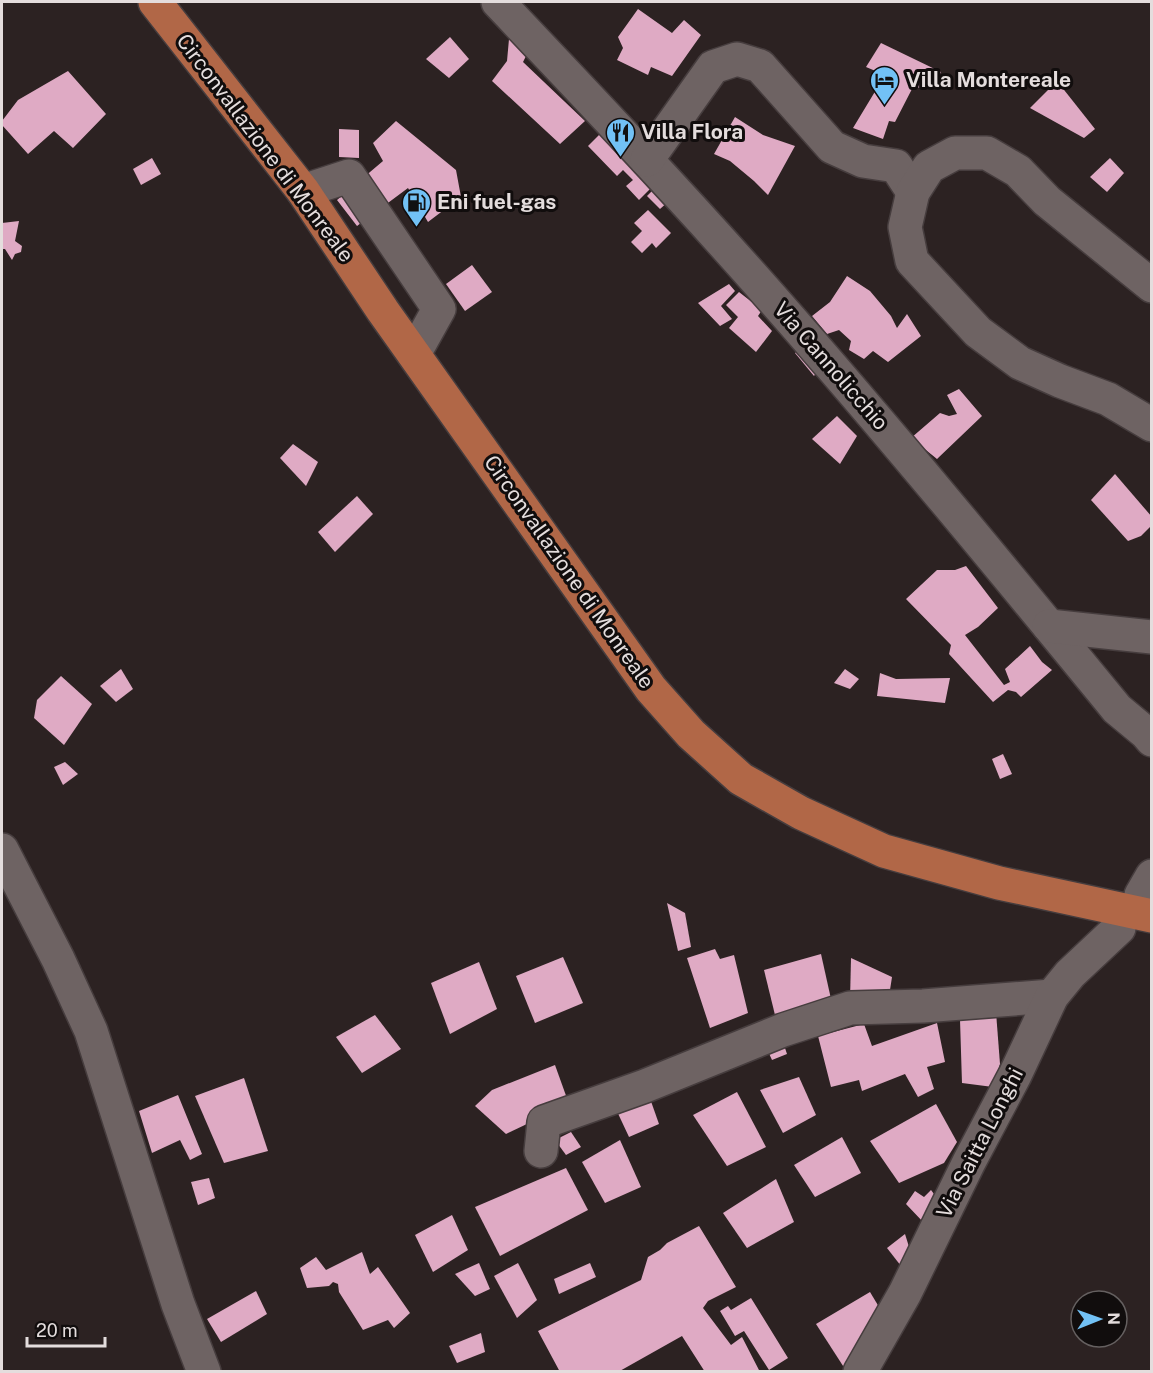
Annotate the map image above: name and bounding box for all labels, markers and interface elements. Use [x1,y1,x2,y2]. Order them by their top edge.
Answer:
street label: Circonvallazione di Monreale [171,29,359,267]
hotel icon: Villa Montereale [869,64,901,106]
place label: Villa Montereale [906,67,1071,92]
restaurant icon: Villa Flora [604,116,636,158]
place label: Villa Flora [641,119,743,144]
fuel station icon: Eni fuel-gas [400,186,432,228]
place label: Eni fuel-gas [437,189,556,214]
street label: Via Cannolicchio [769,297,894,435]
street label: Circonvallazione di Monreale [479,450,660,693]
street label: Via Saitta Longhi [931,1064,1028,1222]
north arrow [1069,1289,1129,1349]
scale bar [27,1310,105,1348]
text: N [1104,1312,1123,1325]
text: 20 m [36,1320,78,1341]

